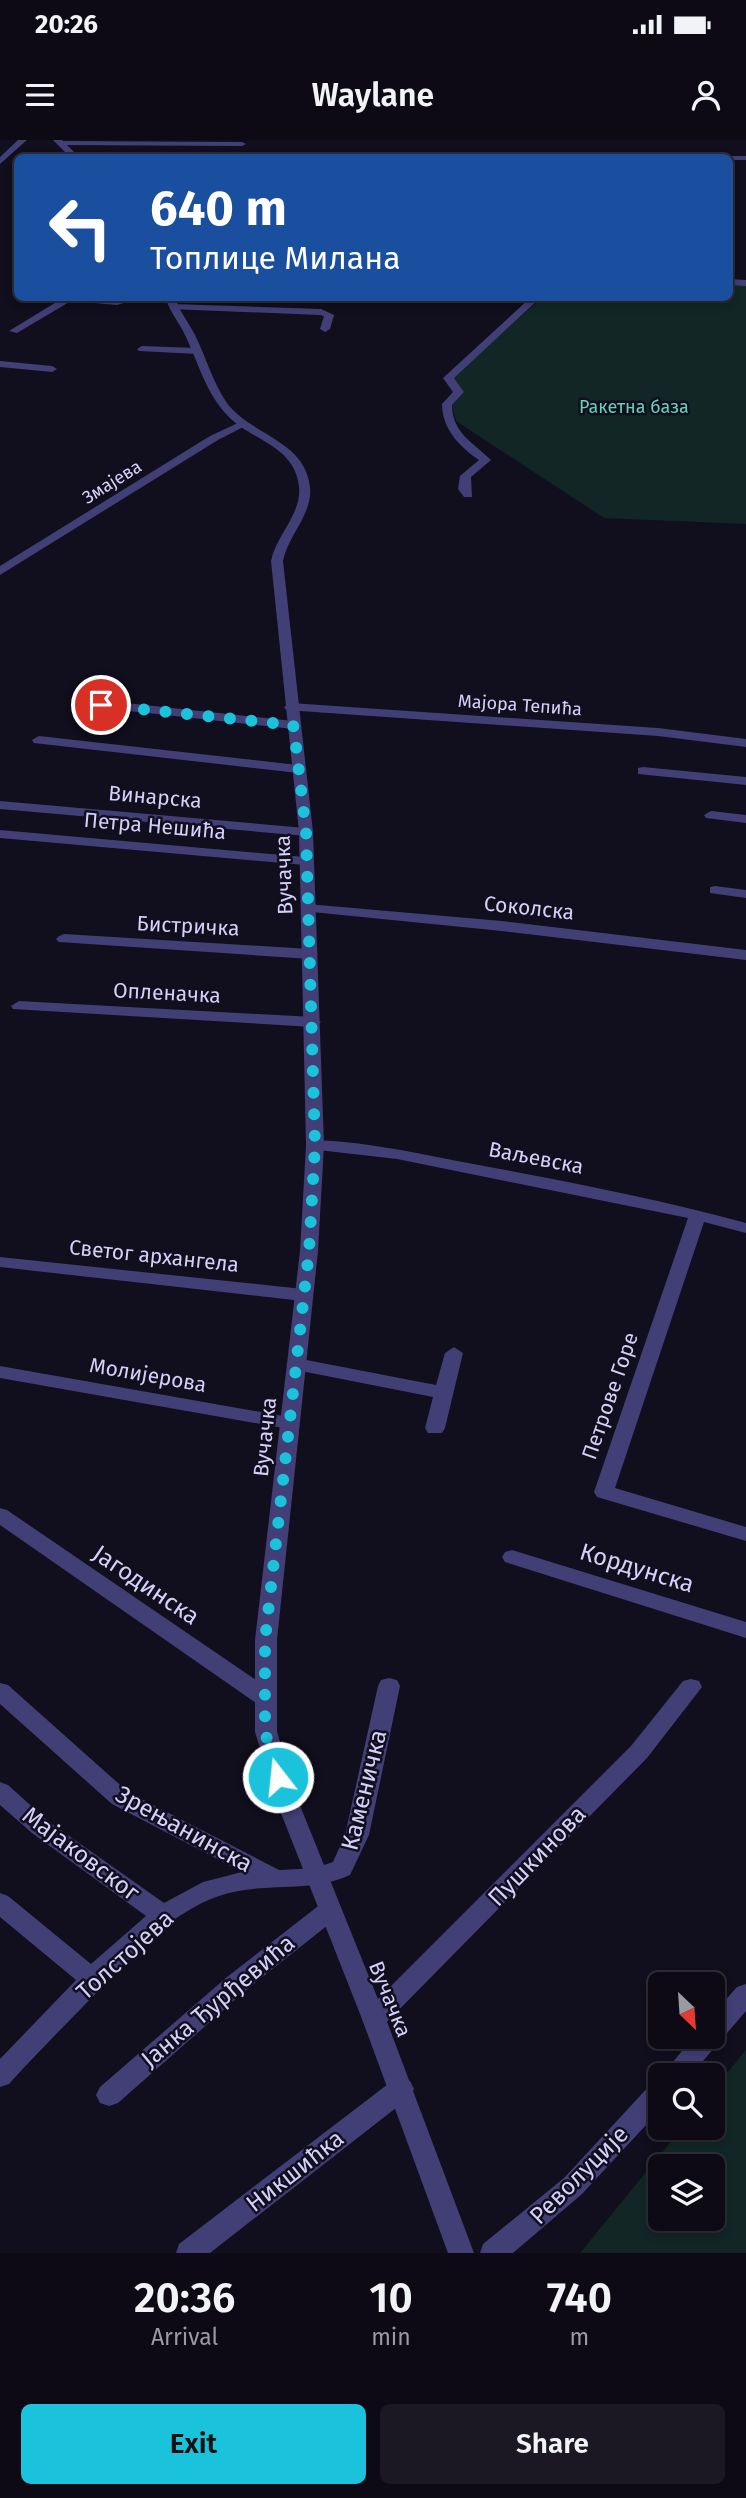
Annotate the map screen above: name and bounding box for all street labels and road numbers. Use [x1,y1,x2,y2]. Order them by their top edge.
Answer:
street label: Змајева [78,455,146,509]
street label: Мајора Тепића [457,690,583,720]
street label: Винарска [107,780,203,814]
street label: Петра Нешића [83,807,227,845]
street label: Вучачка [270,835,298,915]
street label: Соколска [483,890,575,926]
street label: Бистричка [136,910,240,942]
street label: Опленачка [112,977,222,1009]
street label: Ваљевска [486,1136,586,1180]
street label: Светог архангела [68,1234,240,1278]
street label: Петрове Горе [576,1329,644,1463]
street label: Молијерова [88,1352,208,1398]
street label: Вучачка [248,1396,282,1478]
street label: Кордунска [577,1537,697,1599]
street label: Јагодинска [87,1539,205,1631]
street label: Каменичка [336,1727,392,1853]
street label: Зрењанинска [111,1780,257,1878]
street label: Пушкинова [482,1800,592,1912]
street label: Мајаковског [17,1801,145,1907]
street label: Толстојева [71,1904,179,2006]
street label: Јанка Ђурђевића [136,1929,300,2073]
street label: Вучачка [363,1957,417,2041]
street label: Револуције [524,2120,634,2230]
street label: Никшићка [241,2124,349,2218]

